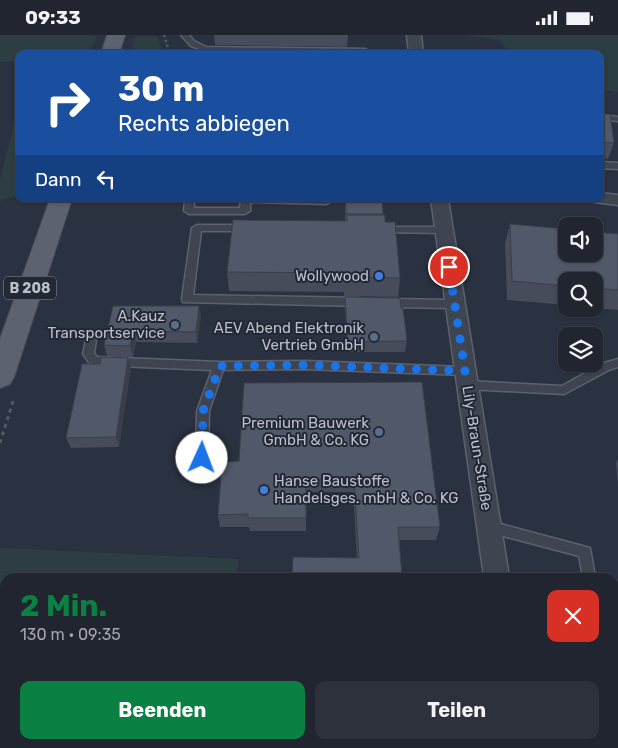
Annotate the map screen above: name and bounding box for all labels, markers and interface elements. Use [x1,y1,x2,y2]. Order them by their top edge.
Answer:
text: 09:33 [25,6,81,29]
text: 30 m [118,68,204,110]
icon: right [35,70,100,135]
text: Rechts abbiegen [118,110,290,137]
icon: left [92,165,120,193]
text: Dann [35,168,82,191]
map controls [558,217,603,372]
button: sound [558,217,603,262]
pin [428,246,470,288]
icon: arrive [435,253,463,281]
place label: Wollywood [295,267,369,285]
marker: Wollywood [373,270,385,282]
button: search [558,272,603,317]
road number: B 208 [4,277,56,299]
place label: A.Kauz Transportservice [47,307,165,342]
marker: A.Kauz Transportservice [169,319,181,331]
place label: AEV Abend Elektronik Vertrieb GmbH [214,319,364,354]
button: layers [558,327,603,372]
marker: AEV Abend Elektronik Vertrieb GmbH [368,331,380,343]
street label: Lily-Braun-Straße [458,384,496,512]
place label: Premium Bauwerk GmbH & Co. KG [241,414,369,449]
marker: Premium Bauwerk GmbH & Co. KG [373,426,385,438]
position arrow [175,431,227,483]
place label: Hanse Baustoffe Handelsges. mbH & Co. KG [274,472,458,507]
marker: Hanse Baustoffe Handelsges. mbH & Co. KG [258,484,270,496]
text: 2 Min. [20,588,107,624]
button: close [547,590,599,642]
text: 130 m · 09:35 [20,625,121,644]
button: Beenden [20,681,305,739]
button: Teilen [315,681,599,739]

